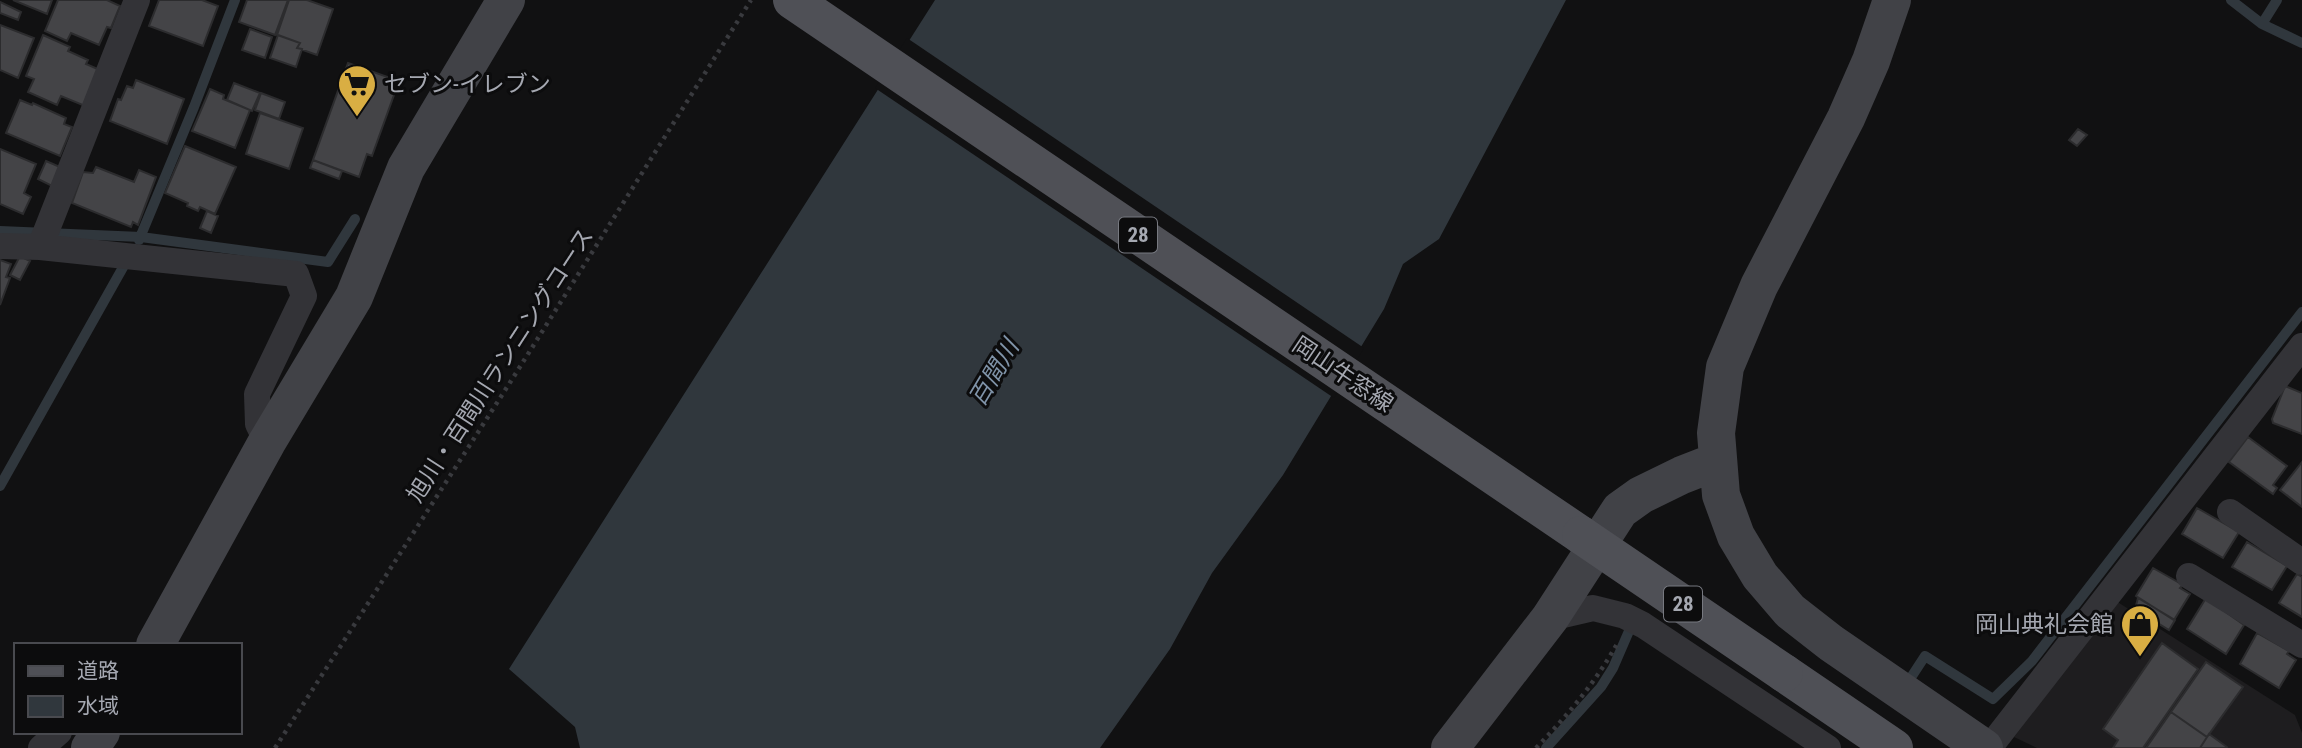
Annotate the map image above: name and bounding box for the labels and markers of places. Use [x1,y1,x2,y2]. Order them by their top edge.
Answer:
supermarket icon: セブン-イレブン [336,63,378,118]
place label: セブン-イレブン [384,71,551,98]
shop icon: 岡山典礼会館 [2119,603,2161,658]
place label: 岡山典礼会館 [1975,611,2113,638]

